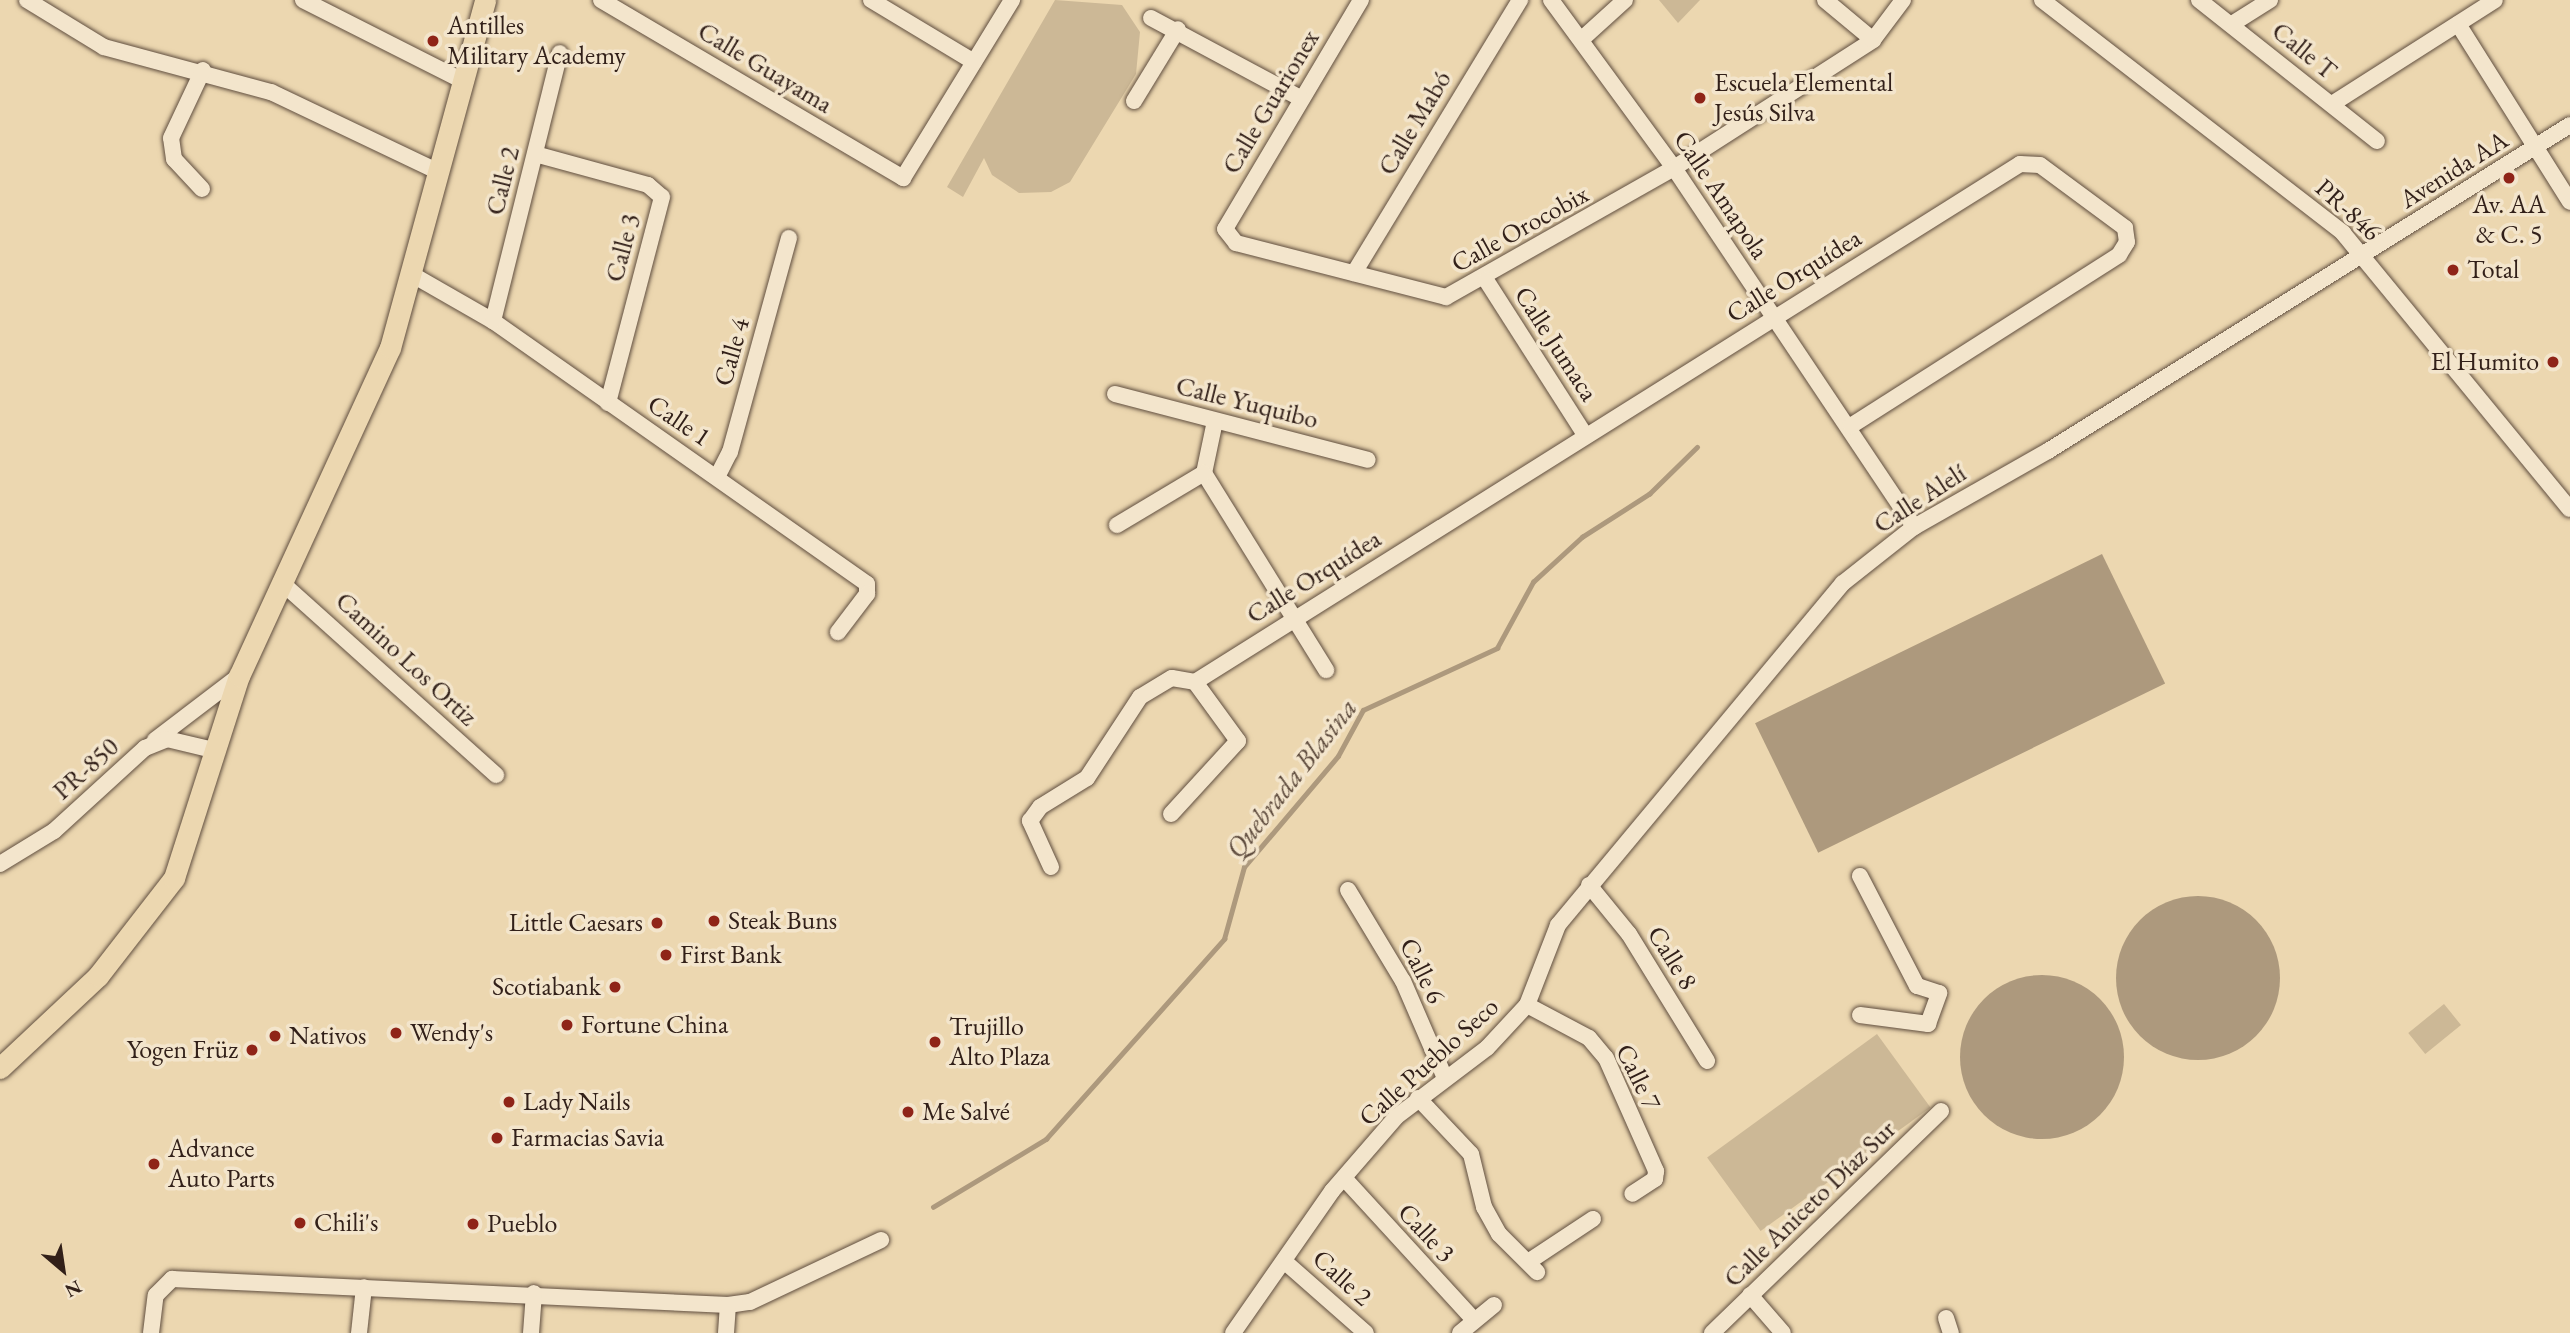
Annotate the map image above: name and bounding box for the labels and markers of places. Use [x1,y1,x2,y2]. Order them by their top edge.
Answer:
place label: Antilles Military Academy [447,10,626,72]
marker: Antilles Military Academy [425,33,441,49]
place label: Escuela Elemental Jesús Silva [1714,67,1893,128]
marker: Escuela Elemental Jesús Silva [1692,90,1708,106]
marker: Av. AA & C. 5 [2501,170,2517,186]
place label: Av. AA & C. 5 [2473,189,2545,250]
place label: Total [2467,254,2519,286]
marker: Total [2445,262,2461,278]
place label: El Humito [2431,346,2539,378]
marker: El Humito [2545,354,2561,370]
place label: Steak Buns [728,905,837,937]
place label: Little Caesars [509,907,643,939]
marker: Steak Buns [706,913,722,929]
marker: Little Caesars [649,915,665,931]
place label: First Bank [680,939,782,971]
marker: First Bank [658,947,674,963]
place label: Scotiabank [492,971,601,1003]
marker: Scotiabank [607,979,623,995]
place label: Fortune China [581,1009,728,1041]
place label: Trujillo Alto Plaza [949,1011,1050,1072]
place label: Wendy's [410,1017,493,1049]
marker: Fortune China [559,1017,575,1033]
place label: Nativos [289,1020,367,1052]
marker: Wendy's [388,1025,404,1041]
marker: Nativos [267,1028,283,1044]
place label: Yogen Früz [127,1034,238,1066]
marker: Trujillo Alto Plaza [927,1034,943,1050]
marker: Yogen Früz [244,1042,260,1058]
place label: Lady Nails [523,1086,630,1118]
marker: Lady Nails [501,1094,517,1110]
place label: Me Salvé [922,1096,1010,1128]
marker: Me Salvé [900,1104,916,1120]
place label: Farmacias Savia [511,1122,664,1154]
marker: Farmacias Savia [489,1130,505,1146]
place label: Advance Auto Parts [168,1133,275,1194]
marker: Advance Auto Parts [146,1156,162,1172]
place label: Chili's [314,1207,378,1239]
place label: Pueblo [487,1208,557,1240]
marker: Chili's [292,1215,308,1231]
marker: Pueblo [465,1216,481,1232]

